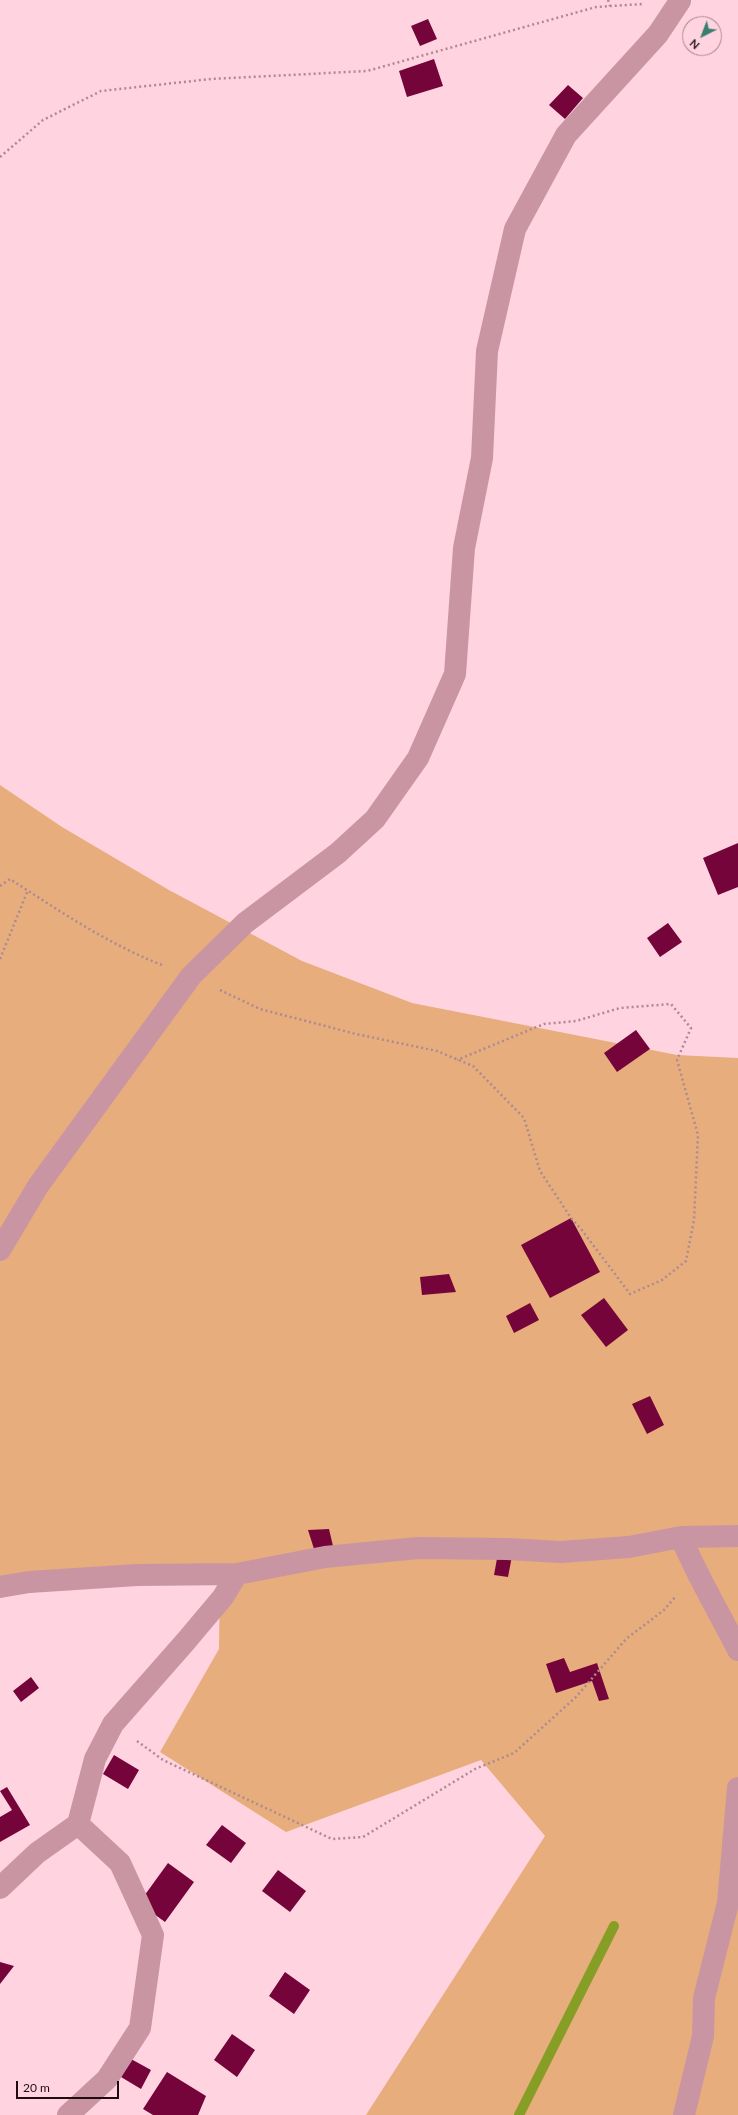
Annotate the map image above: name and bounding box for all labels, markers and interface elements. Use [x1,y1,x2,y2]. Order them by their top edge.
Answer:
north arrow [682,16,722,56]
text: N [687,37,702,52]
scale bar [18,2073,121,2099]
text: 20 m [23,2080,50,2095]

